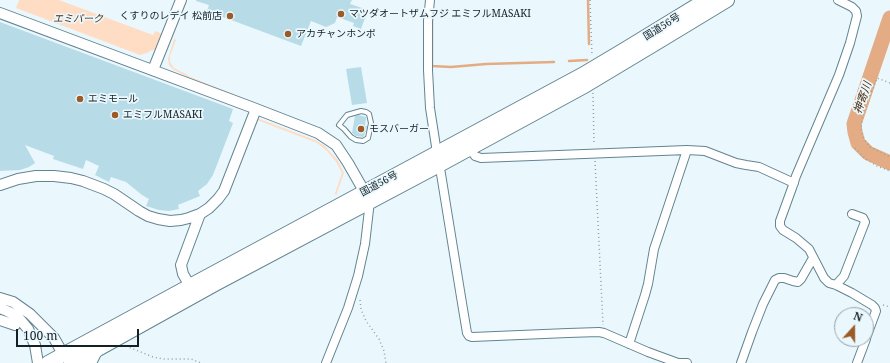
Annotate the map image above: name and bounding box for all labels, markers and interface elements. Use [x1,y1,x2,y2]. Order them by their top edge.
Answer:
place label: マツダオートザムフジ エミフルMASAKI [349,8,531,20]
marker: マツダオートザムフジ エミフルMASAKI [336,9,346,19]
place label: くすりのレデイ 松前店 [119,10,222,22]
marker: くすりのレデイ 松前店 [225,11,235,21]
street label: 国道56号 [641,11,683,43]
park label: エミパーク [53,13,103,25]
place label: アカチャンホンポ [296,28,376,40]
marker: アカチャンホンポ [283,29,293,39]
water label: 神寄川 [851,80,875,116]
place label: エミモール [88,93,138,105]
marker: エミモール [75,94,85,104]
place label: エミフルMASAKI [123,109,202,121]
marker: エミフルMASAKI [110,110,120,120]
place label: モスバーガー [369,123,429,135]
marker: モスバーガー [356,124,366,134]
street label: 国道56号 [358,169,400,199]
north arrow [834,307,874,347]
text: N [851,308,865,325]
scale bar [18,321,141,347]
text: 100 m [23,327,58,344]

